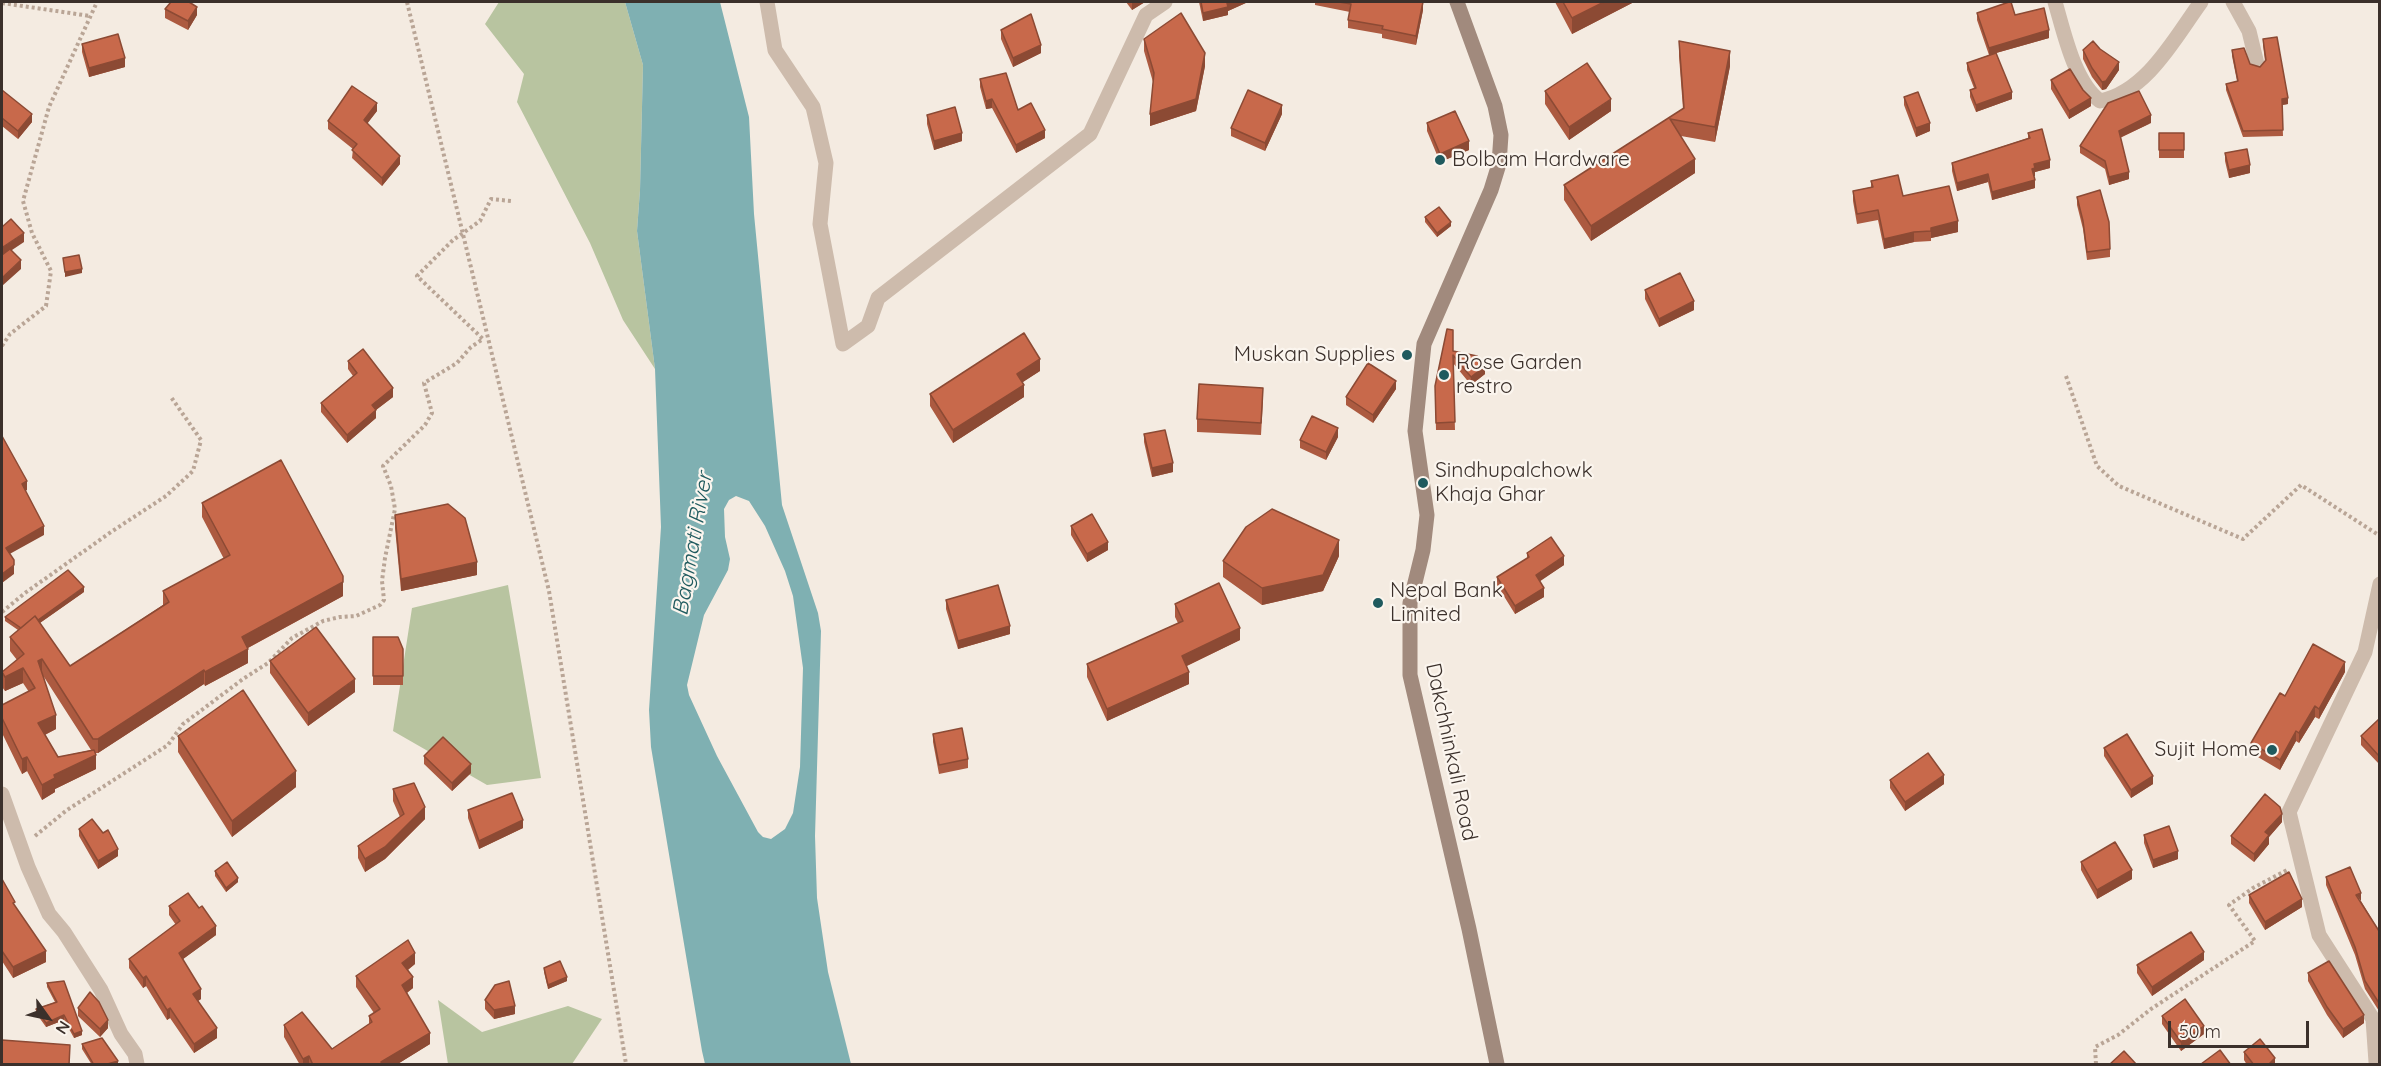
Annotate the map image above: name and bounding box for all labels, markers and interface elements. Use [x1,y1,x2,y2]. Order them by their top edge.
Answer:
place label: Bolbam Hardware [1452,147,1630,173]
marker: Bolbam Hardware [1433,153,1447,167]
place label: Muskan Supplies [1234,342,1395,368]
marker: Muskan Supplies [1400,348,1414,362]
place label: Rose Garden restro [1456,350,1582,400]
marker: Rose Garden restro [1437,368,1451,382]
place label: Sindhupalchowk Khaja Ghar [1435,458,1593,508]
water label: Bagmati River [667,470,719,618]
marker: Sindhupalchowk Khaja Ghar [1416,476,1430,490]
place label: Nepal Bank Limited [1390,578,1503,628]
marker: Nepal Bank Limited [1371,596,1385,610]
street label: Dakchhinkali Road [1420,661,1482,843]
place label: Sujit Home [2154,737,2260,763]
marker: Sujit Home [2265,743,2279,757]
north arrow [18,988,78,1048]
scale bar [2171,1009,2312,1047]
text: N [52,1017,75,1038]
text: 50 m [2179,1020,2221,1043]

